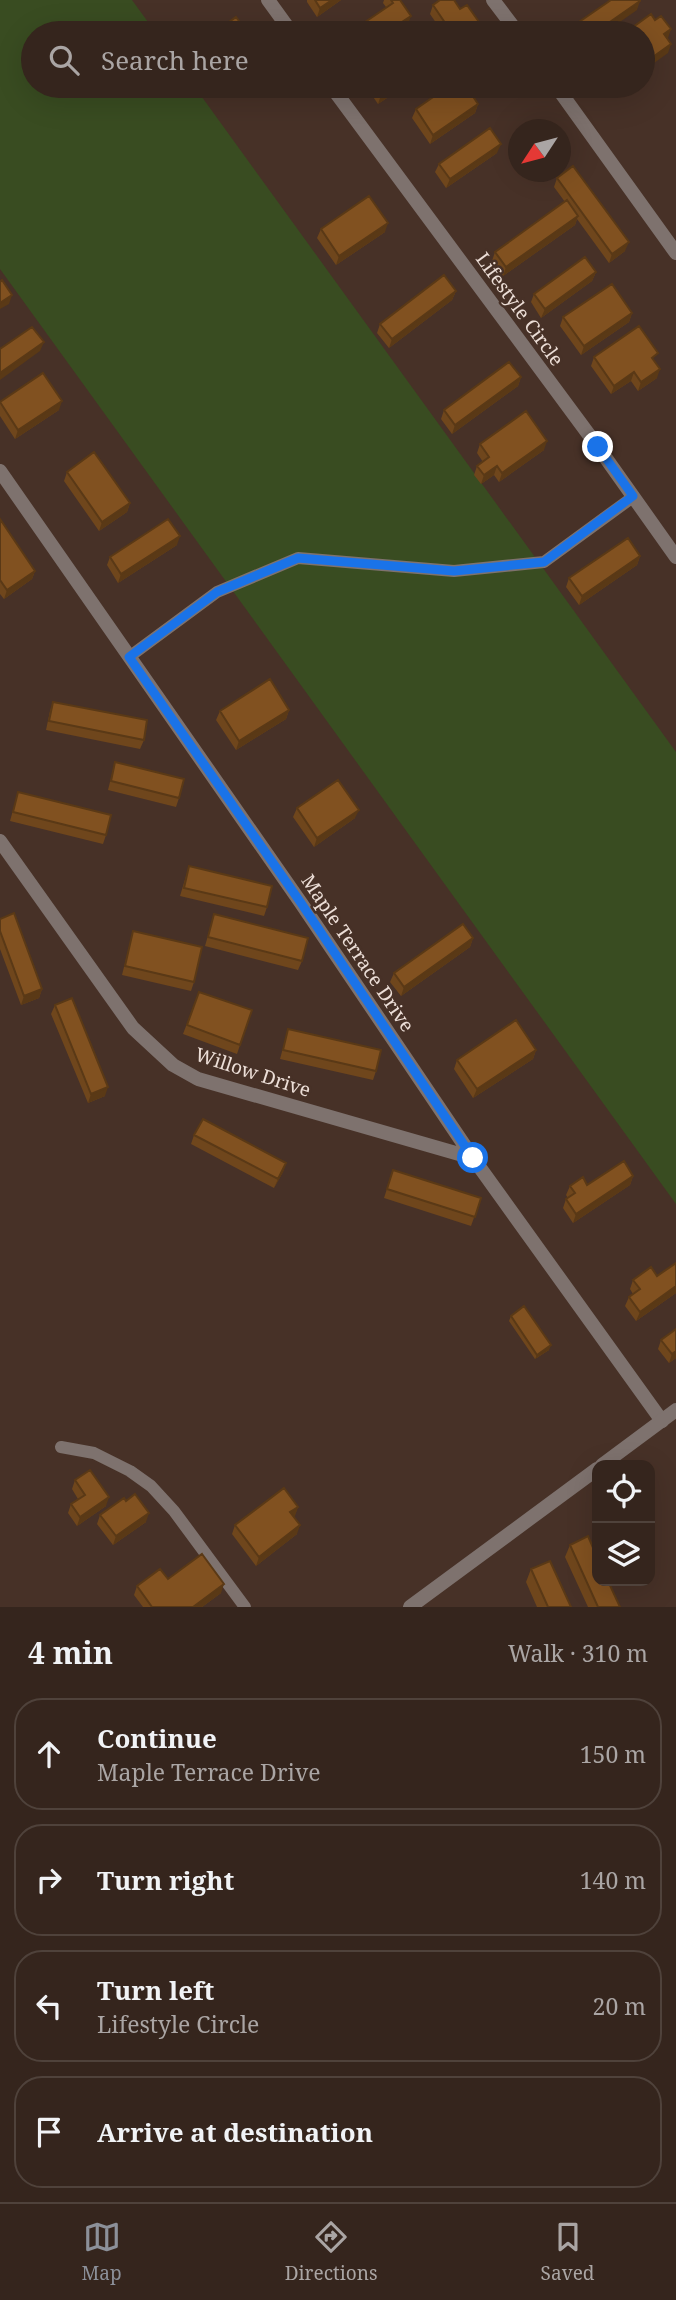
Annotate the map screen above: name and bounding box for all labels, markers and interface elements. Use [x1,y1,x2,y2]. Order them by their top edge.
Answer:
search box [21,21,655,98]
icon: search [45,41,83,79]
text: Search here [101,42,249,78]
north arrow [508,119,571,182]
street label: Lifestyle Circle [470,247,570,371]
route end [582,431,613,462]
street label: Maple Terrace Drive [296,869,420,1037]
street label: Willow Drive [192,1041,314,1103]
route start [457,1142,488,1173]
map controls [592,1460,655,1586]
button: locate [592,1460,655,1523]
button: layers [592,1523,655,1586]
text: 4 min [28,1632,113,1673]
text: Walk · 310 m [508,1637,648,1669]
text: Continue [97,1720,217,1756]
icon: ahead [30,1735,68,1773]
text: 150 m [580,1738,646,1770]
text: Maple Terrace Drive [97,1756,321,1788]
icon: right [30,1861,68,1899]
text: Turn right [97,1862,234,1898]
text: 140 m [580,1864,646,1896]
text: Turn left [97,1972,214,2008]
icon: left [30,1987,68,2025]
text: 20 m [593,1990,646,2022]
text: Lifestyle Circle [97,2008,259,2040]
icon: arrive [30,2113,68,2151]
text: Arrive at destination [97,2114,373,2150]
tab: Map [82,2218,122,2286]
tab: Directions [285,2218,378,2286]
tab: Saved [541,2218,594,2286]

